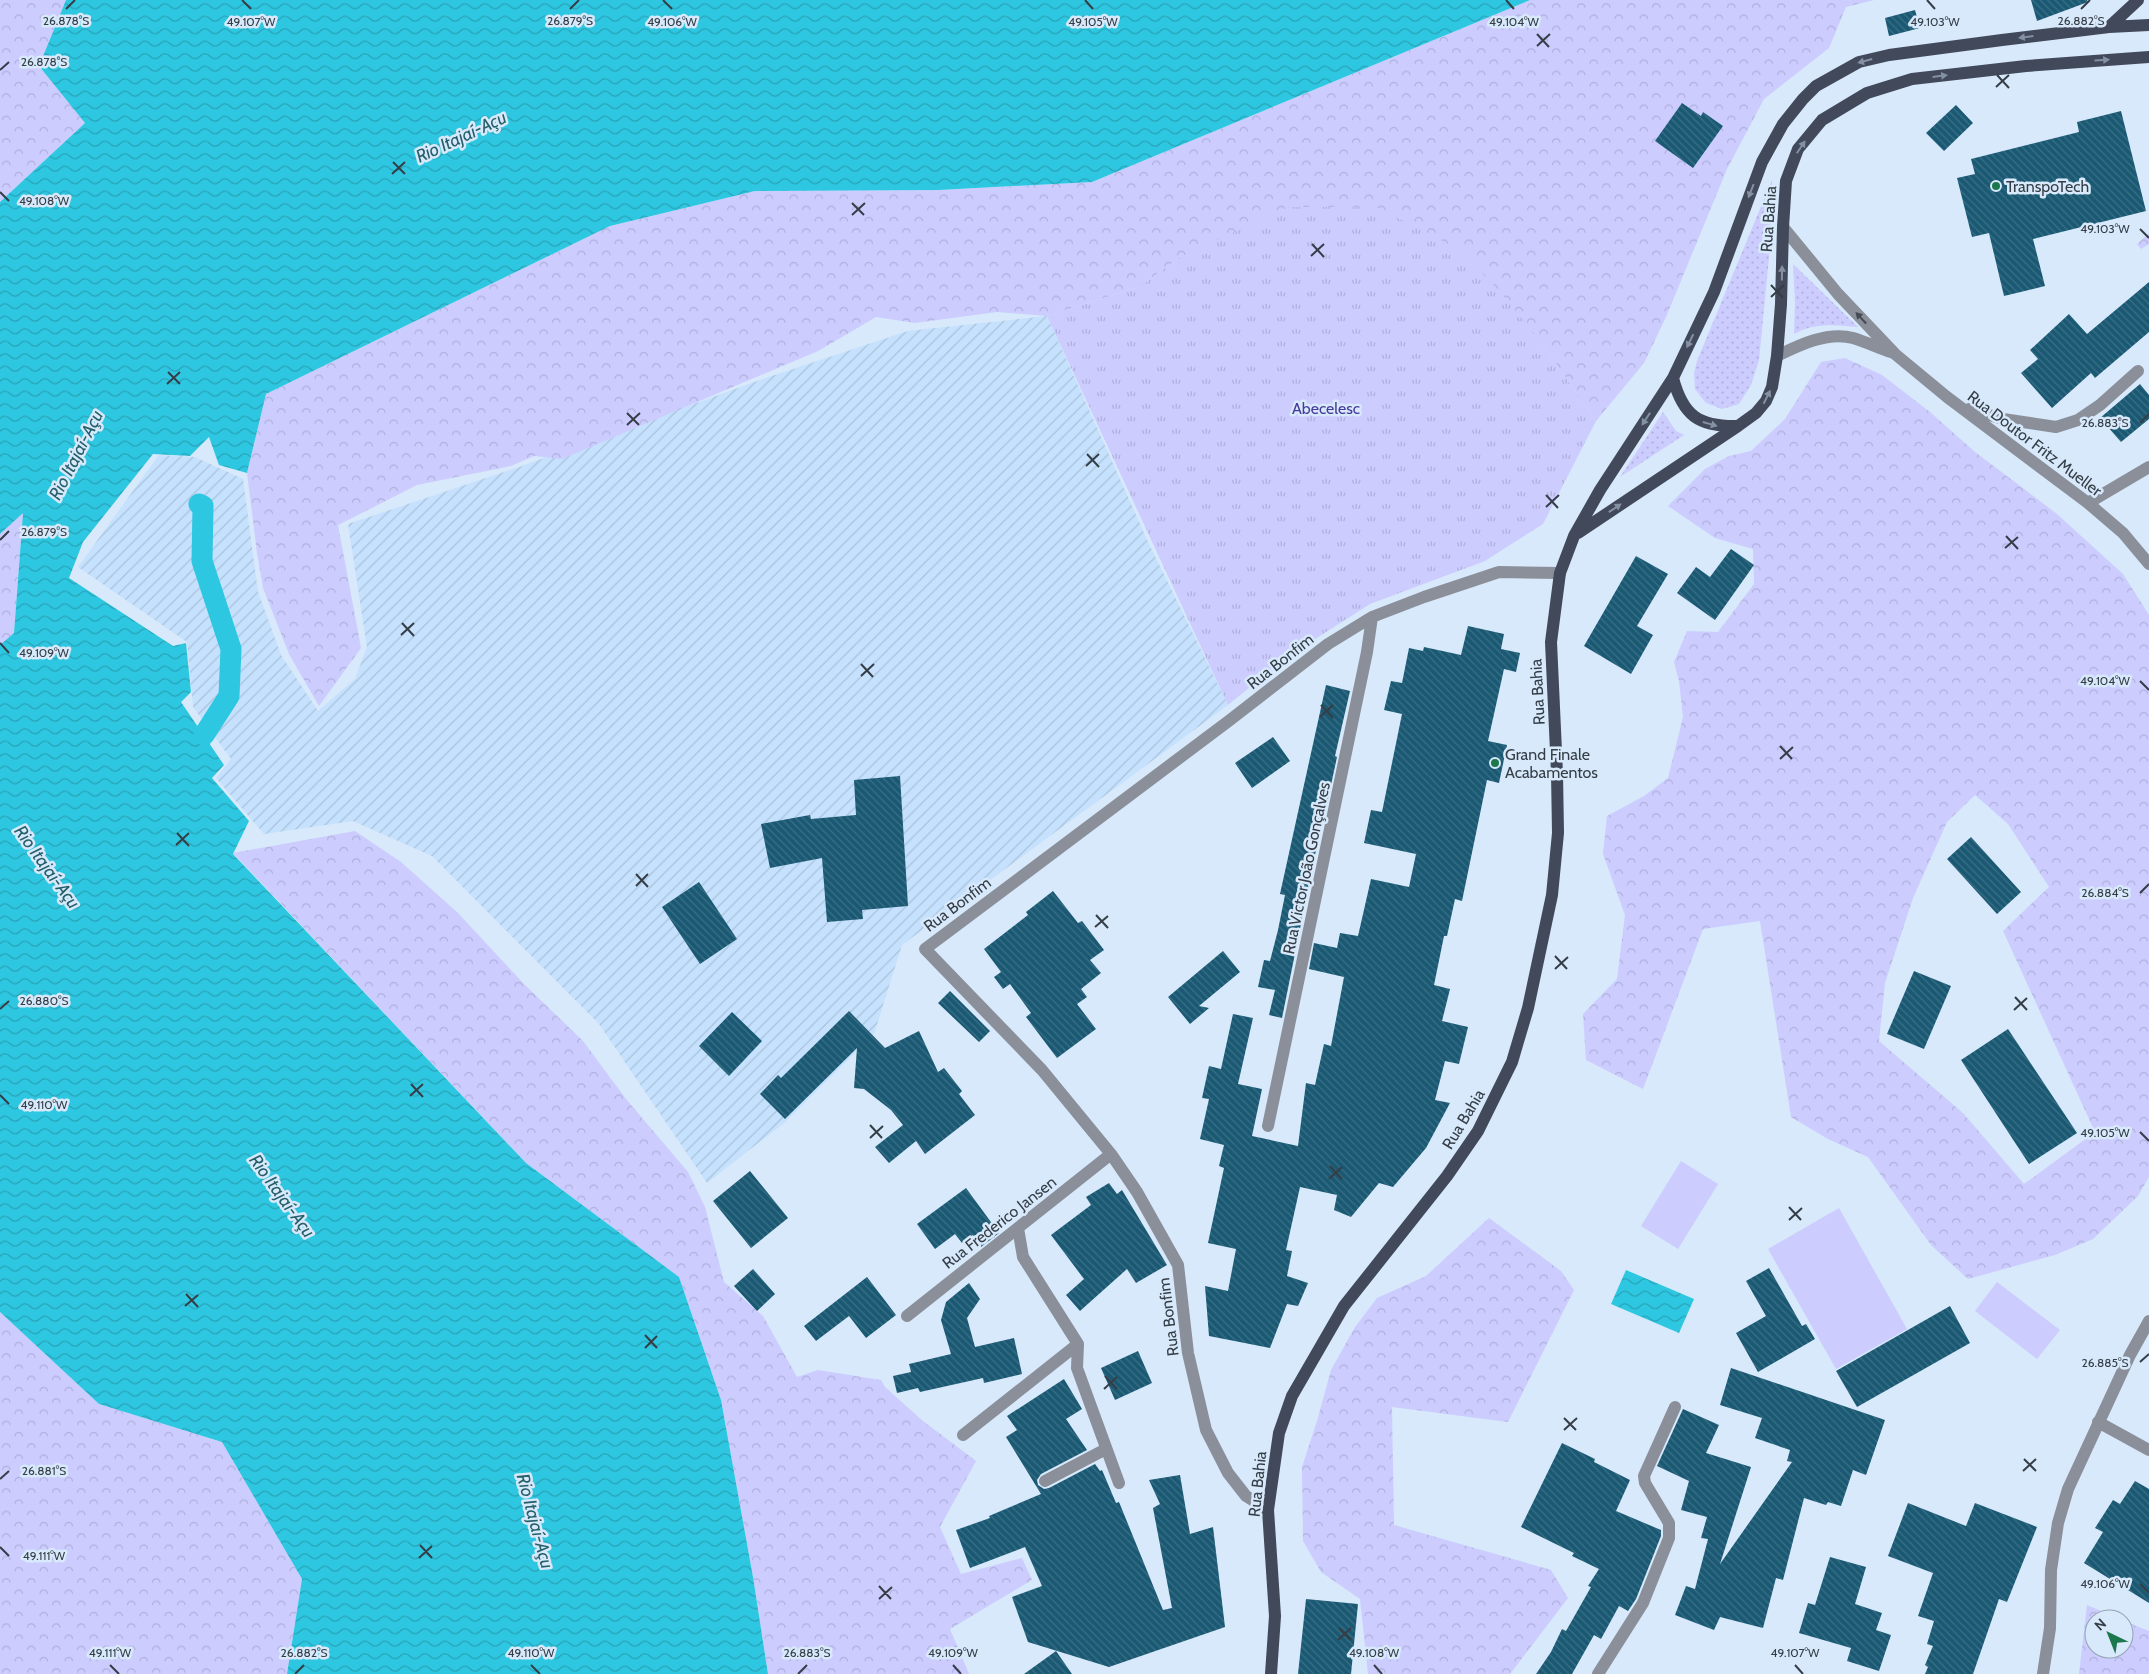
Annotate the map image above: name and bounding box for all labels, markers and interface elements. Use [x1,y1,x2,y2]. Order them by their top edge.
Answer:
text: 26.878°S [43,13,89,28]
text: 26.879°S [547,13,593,28]
text: 26.882°S [2058,13,2104,28]
text: 49.107°W [227,14,276,29]
text: 49.106°W [647,14,697,29]
text: 49.105°W [1068,14,1118,29]
text: 49.104°W [1489,14,1540,29]
text: 49.103°W [1910,14,1960,29]
one-way arrow [2017,33,2033,41]
text: 26.878°S [21,54,67,69]
one-way arrow [2094,56,2110,64]
one-way arrow [1858,57,1873,65]
one-way arrow [1933,72,1949,80]
water label: Rio Itajaí-Açu [412,106,510,168]
one-way arrow [1796,140,1805,153]
place label: TranspoTech [2006,177,2089,196]
marker: TranspoTech [1990,180,2002,192]
one-way arrow [1747,184,1755,198]
street label: Rua Bahia [1757,185,1780,253]
text: 49.108°W [19,193,70,208]
text: 49.103°W [2080,221,2130,236]
one-way arrow [1778,264,1786,280]
one-way arrow [1855,313,1867,325]
one-way arrow [1686,334,1694,348]
street label: Rua Doutor Fritz Mueller [1964,387,2106,501]
one-way arrow [1763,389,1771,404]
park label: Abecelesc [1292,399,1360,418]
water label: Rio Itajaí-Açu [44,406,108,503]
one-way arrow [1642,412,1651,425]
text: 26.883°S [2081,415,2129,430]
one-way arrow [1703,420,1718,428]
one-way arrow [1608,503,1621,513]
text: 26.879°S [21,524,67,539]
street label: Rua Bonfim [1243,630,1317,693]
text: 49.109°W [19,645,70,660]
street label: Rua Bahia [1526,658,1549,725]
text: 49.104°W [2080,673,2131,688]
place label: Grand Finale Acabamentos [1505,745,1598,782]
marker: Grand Finale Acabamentos [1489,757,1501,769]
street label: Rua Victor João Gonçalves [1279,780,1334,956]
water label: Rio Itajaí-Açu [9,821,85,913]
street label: Rua Bonfim [920,873,995,936]
text: 26.884°S [2081,885,2129,900]
text: 26.880°S [19,993,69,1008]
street label: Rua Bahia [1438,1086,1489,1152]
text: 49.110°W [21,1097,68,1112]
text: 49.105°W [2080,1125,2130,1140]
water label: Rio Itajaí-Açu [244,1150,320,1242]
street label: Rua Frederico Jansen [939,1172,1060,1273]
street label: Rua Bonfim [1154,1277,1183,1357]
text: 26.885°S [2081,1355,2129,1370]
street label: Rua Bahia [1245,1450,1270,1518]
text: 26.881°S [22,1463,66,1478]
water label: Rio Itajaí-Açu [512,1471,558,1571]
text: 49.111°W [23,1548,66,1563]
text: 49.106°W [2080,1576,2130,1591]
north arrow [2084,1609,2134,1659]
text: N [2090,1615,2110,1634]
text: 49.111°W [89,1645,132,1660]
text: 26.882°S [281,1645,327,1660]
text: 49.110°W [508,1645,555,1660]
text: 26.883°S [783,1645,831,1660]
text: 49.109°W [928,1645,979,1660]
text: 49.108°W [1349,1645,1400,1660]
text: 49.107°W [1771,1645,1820,1660]

